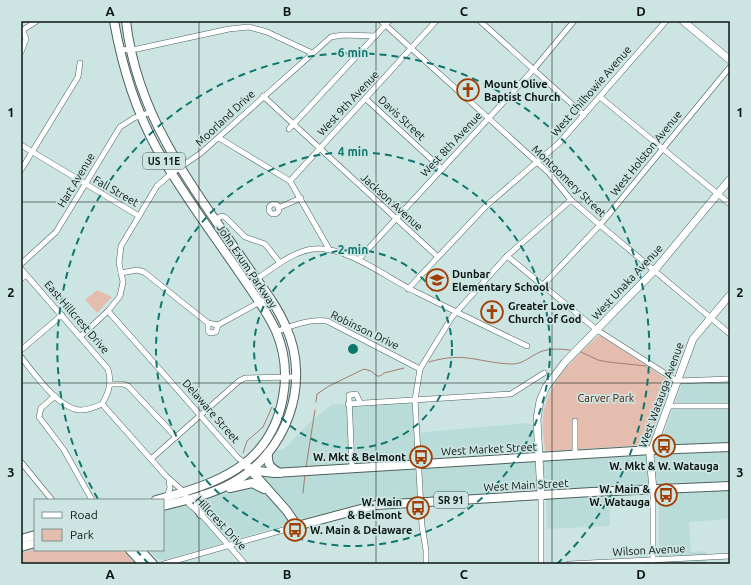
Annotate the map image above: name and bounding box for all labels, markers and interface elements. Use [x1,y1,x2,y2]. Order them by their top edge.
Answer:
text: A [105,4,115,18]
text: B [283,4,292,18]
text: C [460,4,469,18]
text: D [636,4,646,18]
street label: West Chilhowie Avenue [548,43,634,139]
text: 6 min [338,46,368,59]
street label: West 9th Avenue [315,68,381,138]
church icon: Mount Olive Baptist Church [455,77,481,103]
place label: Mount Olive Baptist Church [484,78,560,103]
street label: Moorland Drive [193,88,257,148]
street label: Davis Street [376,93,428,143]
text: 1 [7,105,15,119]
text: 1 [736,105,744,119]
street label: West Holston Avenue [608,108,684,198]
street label: West 8th Avenue [418,109,484,179]
street label: Montgomery Street [530,143,609,220]
text: 4 min [338,145,368,158]
street label: Hart Avenue [55,151,97,209]
road number: US 11E [143,153,185,169]
street label: Jackson Avenue [359,171,425,233]
street label: Fall Street [91,173,141,209]
street label: John Exum Parkway [215,222,280,311]
street label: West Unaka Avenue [589,242,665,322]
text: 2 min [338,243,368,256]
school or university icon: Dunbar Elementary School [424,267,450,293]
place label: Dunbar Elementary School [452,268,550,293]
street label: East Hillcrest Drive [42,278,112,356]
text: 2 [7,285,15,299]
text: 2 [736,285,744,299]
church icon: Greater Love Church of God [479,299,505,325]
place label: Greater Love Church of God [508,300,581,325]
street label: Robinson Drive [329,308,401,352]
street label: West Watauga Avenue [636,341,686,449]
centre of rings [346,342,360,356]
street label: Delaware Street [180,377,242,446]
park label: Carver Park [578,392,635,404]
bus stop icon: W. Mkt & W. Watauga [651,433,677,459]
street label: West Market Street [441,440,538,458]
bus stop icon: W. Mkt & Belmont [408,444,434,470]
place label: W. Mkt & Belmont [313,451,406,463]
place label: W. Mkt & W. Watauga [609,460,719,472]
text: 3 [7,465,15,479]
text: 3 [736,465,744,479]
street label: West Main Street [483,477,569,493]
bus stop icon: W. Main & W. Watauga [653,482,679,508]
place label: W. Main & W. Watauga [589,483,650,508]
road number: SR 91 [434,492,468,508]
street label: Hillcrest Drive [193,494,249,552]
bus stop icon: W. Main & Belmont [405,495,431,521]
place label: W. Main & Belmont [348,496,402,521]
legend [34,499,164,551]
text: Road [70,508,98,521]
bus stop icon: W. Main & Delaware [282,517,308,543]
place label: W. Main & Delaware [310,524,412,536]
text: Park [70,528,94,541]
street label: Wilson Avenue [612,542,686,558]
text: A [105,567,115,581]
text: B [283,567,292,581]
text: C [460,567,469,581]
text: D [636,567,646,581]

